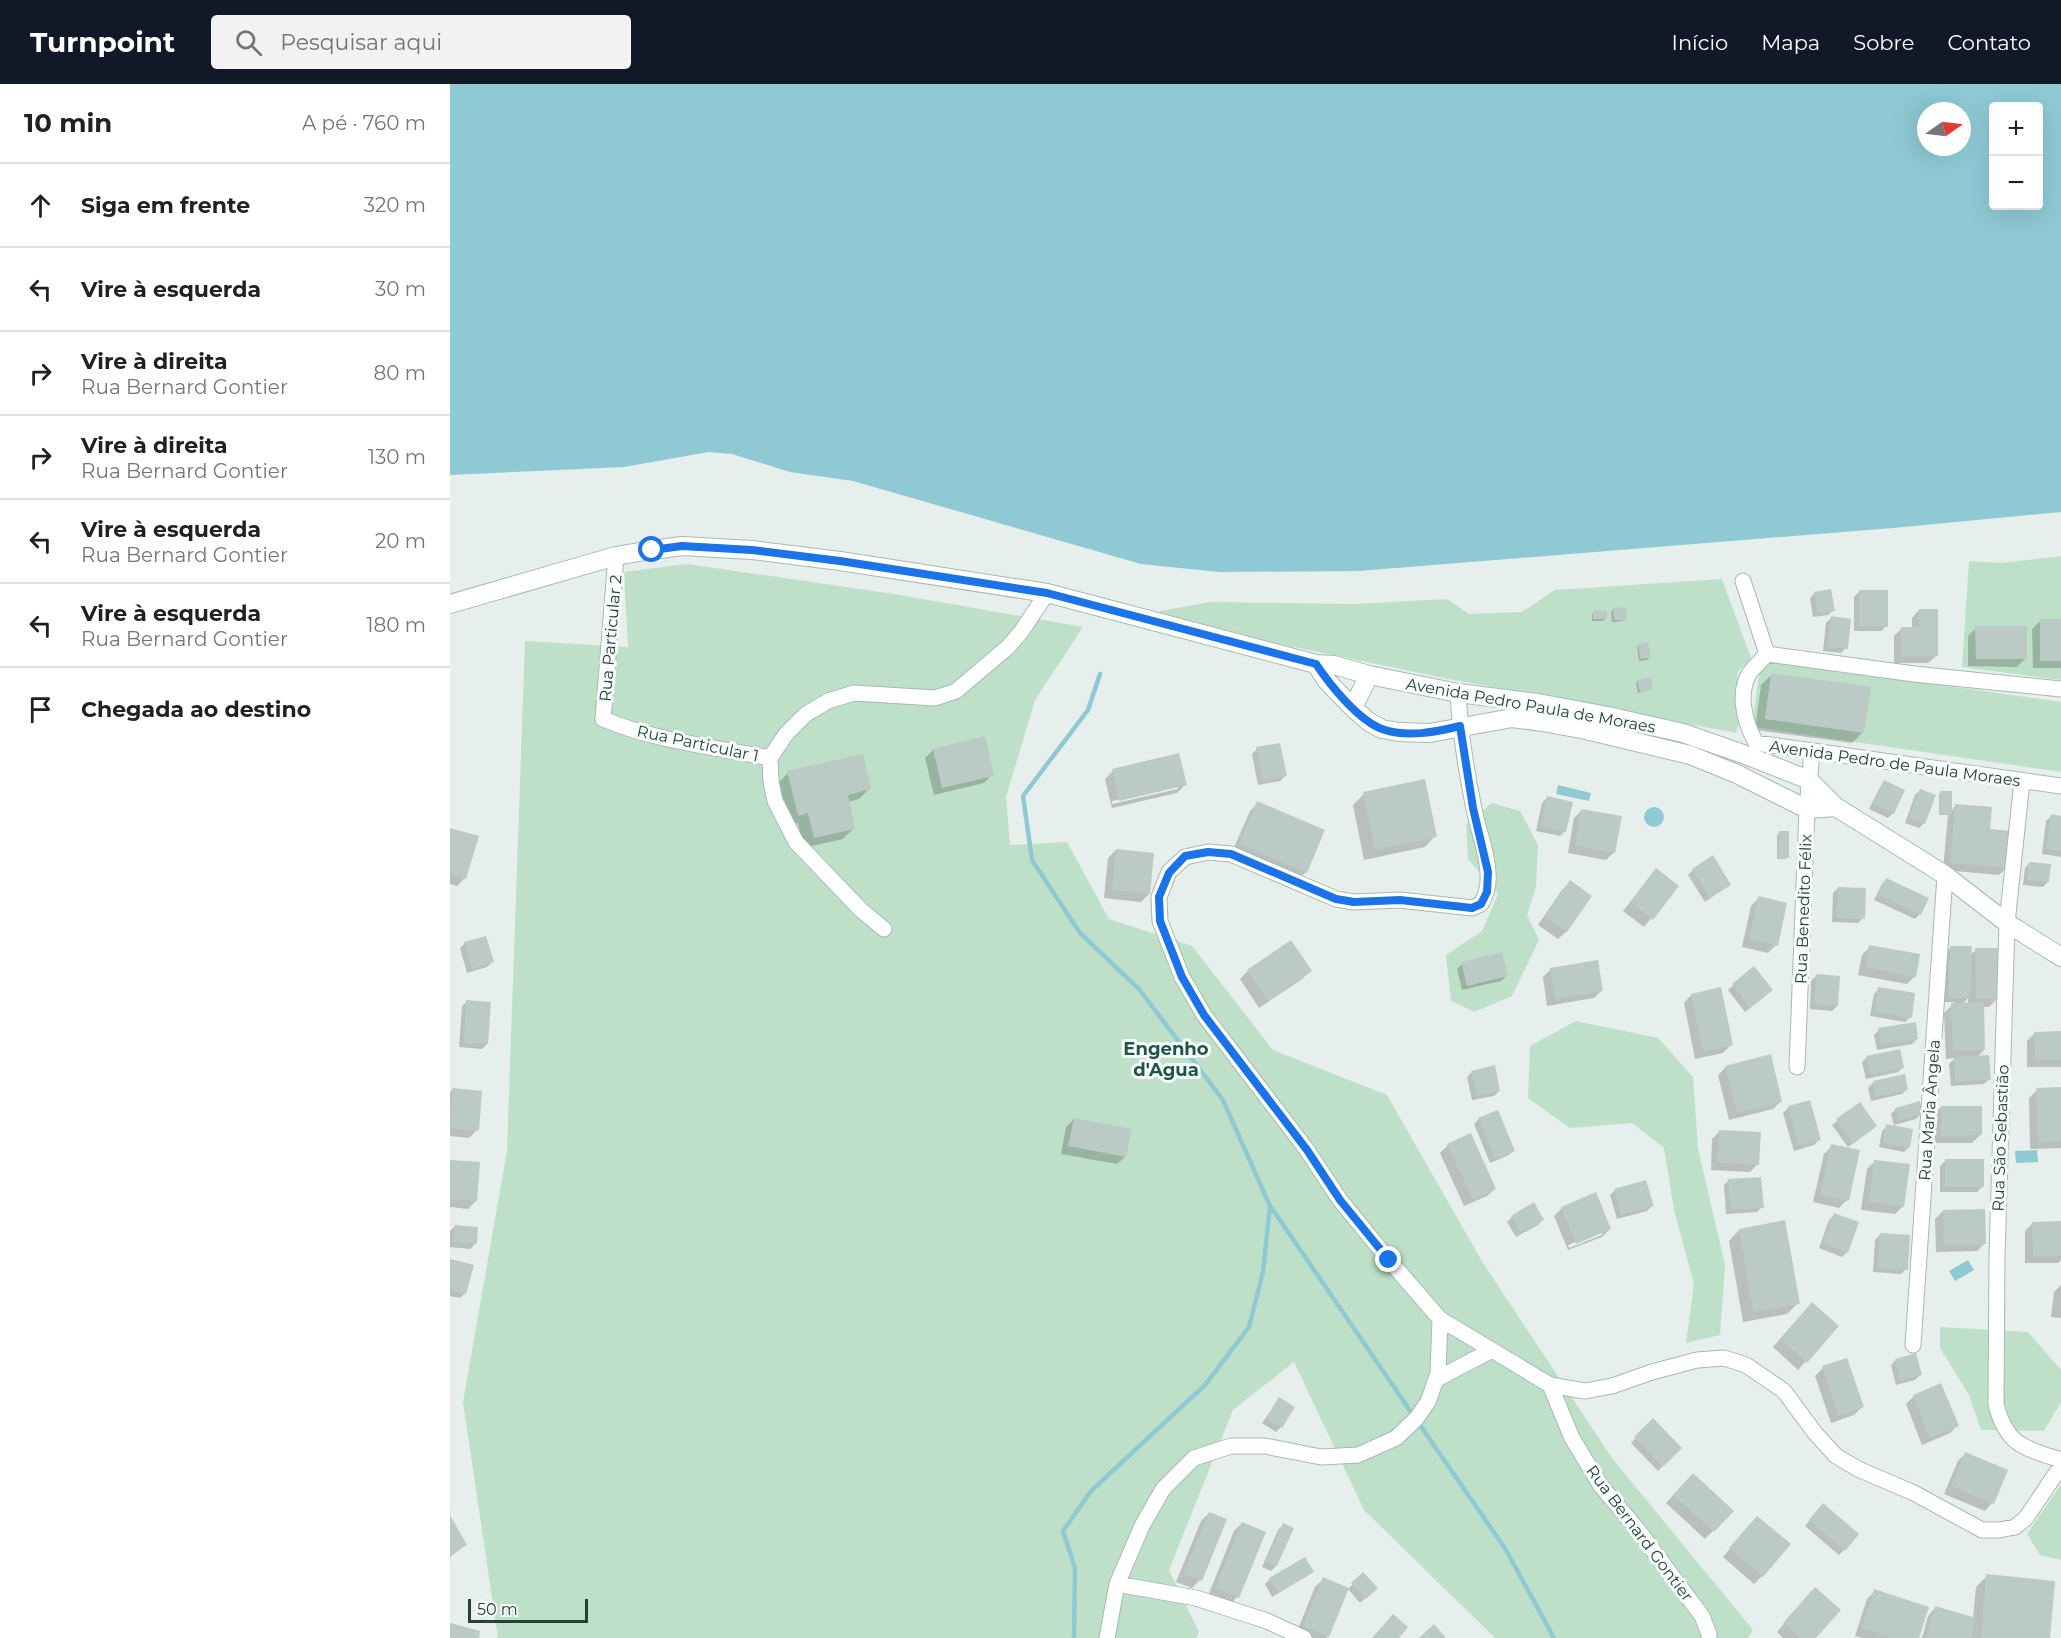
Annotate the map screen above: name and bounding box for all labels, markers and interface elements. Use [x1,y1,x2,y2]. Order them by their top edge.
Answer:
search box [211,15,631,69]
text: Turnpoint [30,25,175,59]
icon: search [232,26,265,59]
text: Pesquisar aqui [280,29,442,56]
text: Início [1672,30,1728,55]
text: Mapa [1761,30,1820,55]
text: Sobre [1853,30,1914,55]
text: Contato [1947,30,2031,55]
north arrow [1917,102,1971,156]
map controls [1989,102,2043,210]
button: + [1989,102,2043,156]
text: 10 min [24,107,112,139]
text: A pé · 760 m [302,111,426,135]
button: − [1989,156,2043,210]
icon: ahead [24,189,57,222]
text: Siga em frente [81,192,250,219]
text: 320 m [364,193,426,217]
icon: left [24,273,57,306]
text: Vire à esquerda [81,276,261,303]
text: 30 m [375,277,426,301]
text: Vire à direita [81,348,228,375]
icon: right [24,357,57,390]
text: 80 m [374,361,426,385]
text: Rua Bernard Gontier [81,375,288,399]
text: Vire à direita [81,432,228,459]
icon: right [24,441,57,474]
text: 130 m [368,445,426,469]
text: Rua Bernard Gontier [81,459,288,483]
text: Vire à esquerda [81,516,261,543]
icon: left [24,525,57,558]
text: 20 m [375,529,426,553]
route start [638,536,664,562]
text: Rua Bernard Gontier [81,543,288,567]
street label: Rua Particular 2 [595,574,626,702]
text: Vire à esquerda [81,600,261,627]
icon: left [24,609,57,642]
text: 180 m [366,613,426,637]
text: Rua Bernard Gontier [81,627,288,651]
street label: Avenida Pedro Paula de Moraes [1405,674,1657,737]
icon: arrive [24,693,57,726]
text: Chegada ao destino [81,696,311,723]
street label: Rua Particular 1 [635,721,761,766]
street label: Avenida Pedro de Paula Moraes [1768,736,2022,791]
street label: Rua Benedito Félix [1791,833,1816,984]
district label: Engenho d'Agua [1123,1038,1209,1081]
street label: Rua Maria Ângela [1915,1039,1944,1181]
street label: Rua São Sebastião [1988,1064,2013,1212]
route end [1375,1246,1401,1272]
street label: Rua Bernard Gontier [1582,1461,1697,1605]
scale bar [468,1596,588,1624]
text: 50 m [477,1600,518,1619]

